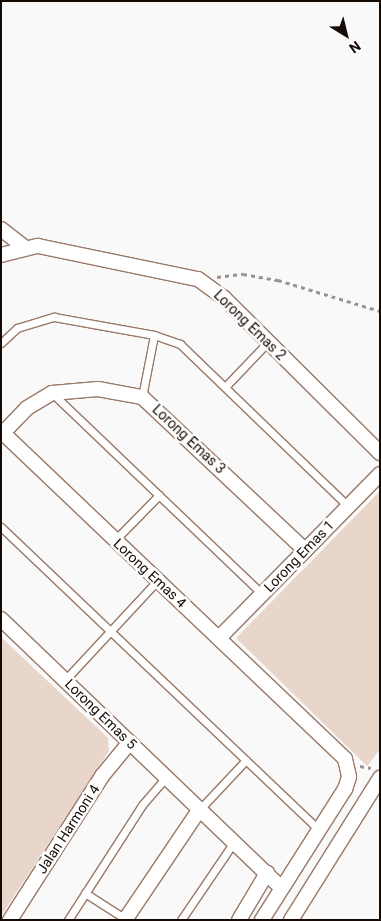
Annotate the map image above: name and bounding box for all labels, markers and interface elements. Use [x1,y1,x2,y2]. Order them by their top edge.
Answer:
north arrow [321,10,371,60]
text: N [346,38,364,57]
street label: Lorong Emas 2 [211,286,289,364]
street label: Lorong Emas 3 [149,401,229,477]
street label: Lorong Emas 1 [260,517,338,595]
street label: Lorong Emas 4 [110,535,190,611]
street label: Lorong Emas 5 [62,675,140,753]
street label: Jalan Harmoni 4 [33,781,103,877]

